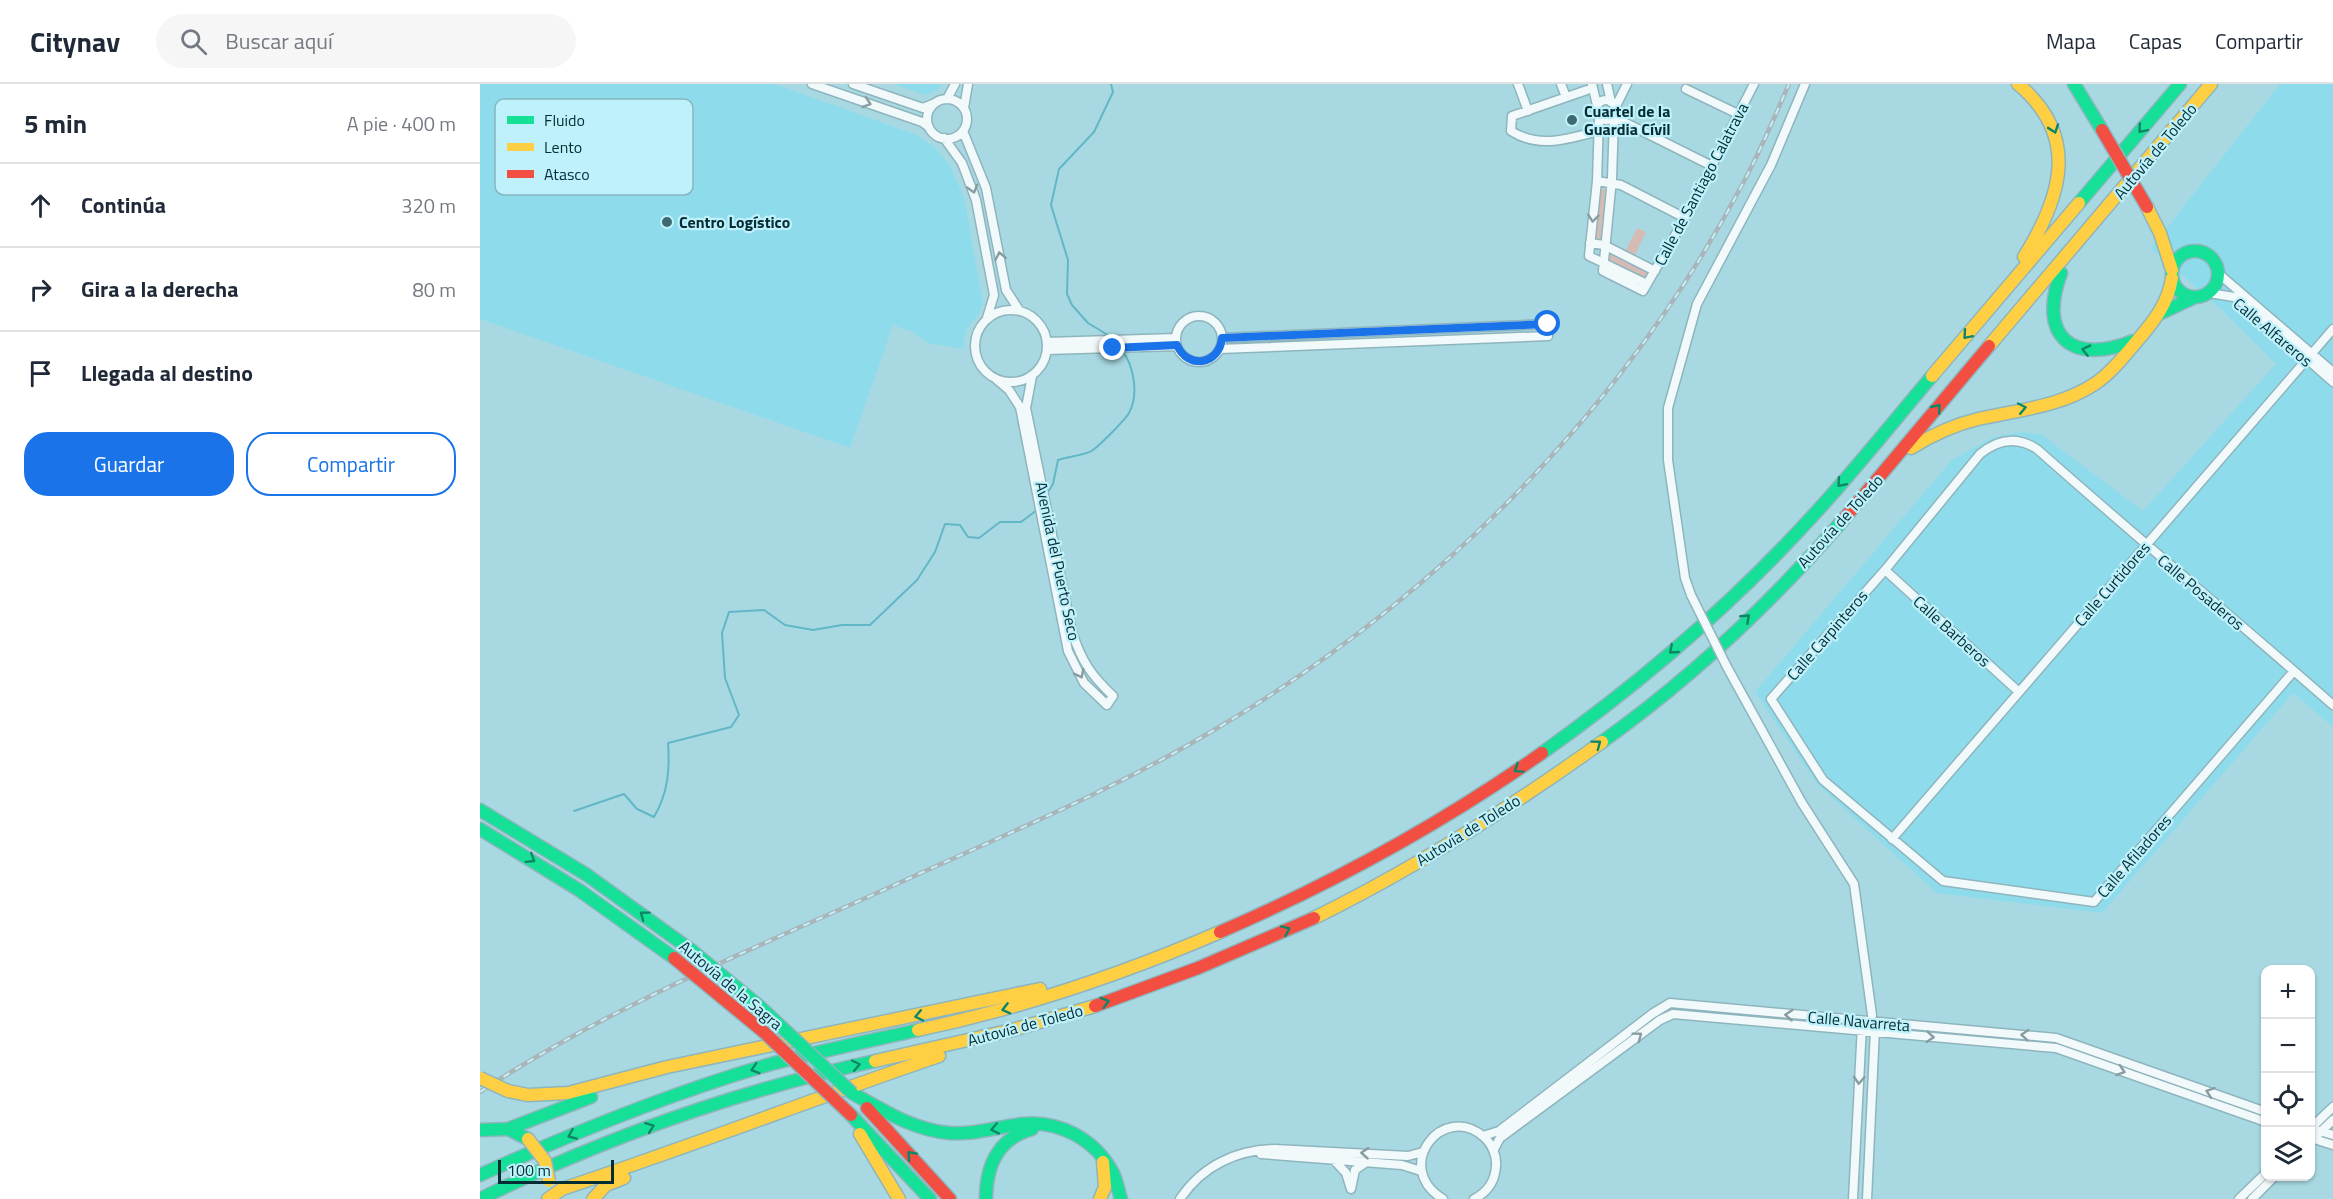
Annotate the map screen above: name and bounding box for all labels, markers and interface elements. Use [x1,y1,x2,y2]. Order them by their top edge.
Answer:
search box [156,14,576,68]
text: Citynav [30,20,120,63]
text: Buscar aquí [225,24,333,58]
icon: search [177,25,210,58]
text: Mapa [2046,25,2096,57]
text: Capas [2129,25,2182,57]
text: Compartir [2215,25,2303,57]
one-way arrow [861,96,872,108]
street label: Calle de Santiago Calatrava [1648,98,1754,270]
street label: Autovía de Toledo [2108,98,2202,204]
legend [495,99,693,195]
place label: Cuartel de la Guardia Cívil [1584,99,1671,141]
text: 5 min [24,104,87,143]
text: A pie · 400 m [347,108,456,139]
text: Fluido [544,108,585,132]
marker: Cuartel de la Guardia Cívil [1565,113,1579,127]
one-way arrow [2138,122,2149,133]
one-way arrow [2046,123,2059,134]
text: Lento [544,135,582,159]
text: Atasco [544,162,590,186]
one-way arrow [965,184,978,194]
text: Continúa [81,188,166,222]
icon: ahead [24,189,57,222]
text: 320 m [401,190,456,221]
place label: Centro Logístico [679,210,790,234]
one-way arrow [1587,214,1600,223]
marker: Centro Logístico [660,215,674,229]
one-way arrow [994,252,1007,262]
text: Gira a la derecha [81,272,238,306]
icon: right [24,273,57,306]
text: 80 m [412,274,456,305]
street label: Calle Alfareros [2228,292,2318,372]
route start [1534,310,1560,336]
one-way arrow [1964,328,1975,339]
route end [1099,334,1125,360]
one-way arrow [2081,344,2091,357]
text: Llegada al destino [81,356,253,390]
icon: arrive [24,357,57,390]
one-way arrow [2017,403,2027,416]
one-way arrow [1930,404,1941,415]
button: Guardar [24,432,234,496]
button: Compartir [246,432,456,496]
street label: Autovía de Toledo [1791,469,1889,573]
one-way arrow [1837,476,1848,487]
street label: Avenida del Puerto Seco [1029,479,1087,643]
street label: Calle Curtidores [2068,536,2156,632]
street label: Calle Posaderos [2152,548,2250,636]
street label: Calle Carpinteros [1781,584,1873,686]
street label: Calle Barberos [1908,590,1996,672]
one-way arrow [1739,614,1749,625]
one-way arrow [1669,643,1680,654]
one-way arrow [1073,668,1084,679]
one-way arrow [1591,741,1602,752]
one-way arrow [1514,762,1525,773]
street label: Autovía de Toledo [1411,788,1525,872]
street label: Calle Afiladores [2091,809,2177,903]
one-way arrow [524,851,535,862]
one-way arrow [640,912,651,923]
one-way arrow [1280,926,1291,938]
street label: Autovía de la Sagra [674,935,788,1035]
map controls [2261,965,2315,1181]
button: + [2261,965,2315,1019]
one-way arrow [1099,997,1110,1009]
street label: Autovía de Toledo [964,998,1086,1052]
one-way arrow [1001,1002,1011,1015]
street label: Calle Navarreta [1807,1005,1911,1037]
one-way arrow [915,1008,925,1021]
one-way arrow [1784,1009,1793,1022]
button: − [2261,1019,2315,1073]
one-way arrow [2020,1029,2029,1042]
one-way arrow [1926,1030,1935,1043]
one-way arrow [1631,1032,1642,1043]
one-way arrow [851,1059,861,1072]
one-way arrow [750,1062,761,1074]
one-way arrow [2115,1063,2126,1076]
button: locate [2261,1073,2315,1127]
one-way arrow [1853,1076,1866,1085]
one-way arrow [2205,1087,2216,1100]
one-way arrow [644,1121,654,1134]
one-way arrow [990,1122,1000,1135]
button: layers [2261,1127,2315,1181]
one-way arrow [567,1128,578,1140]
one-way arrow [1361,1147,1370,1160]
one-way arrow [907,1151,918,1162]
scale bar [498,1157,614,1184]
text: 100 m [507,1158,551,1182]

